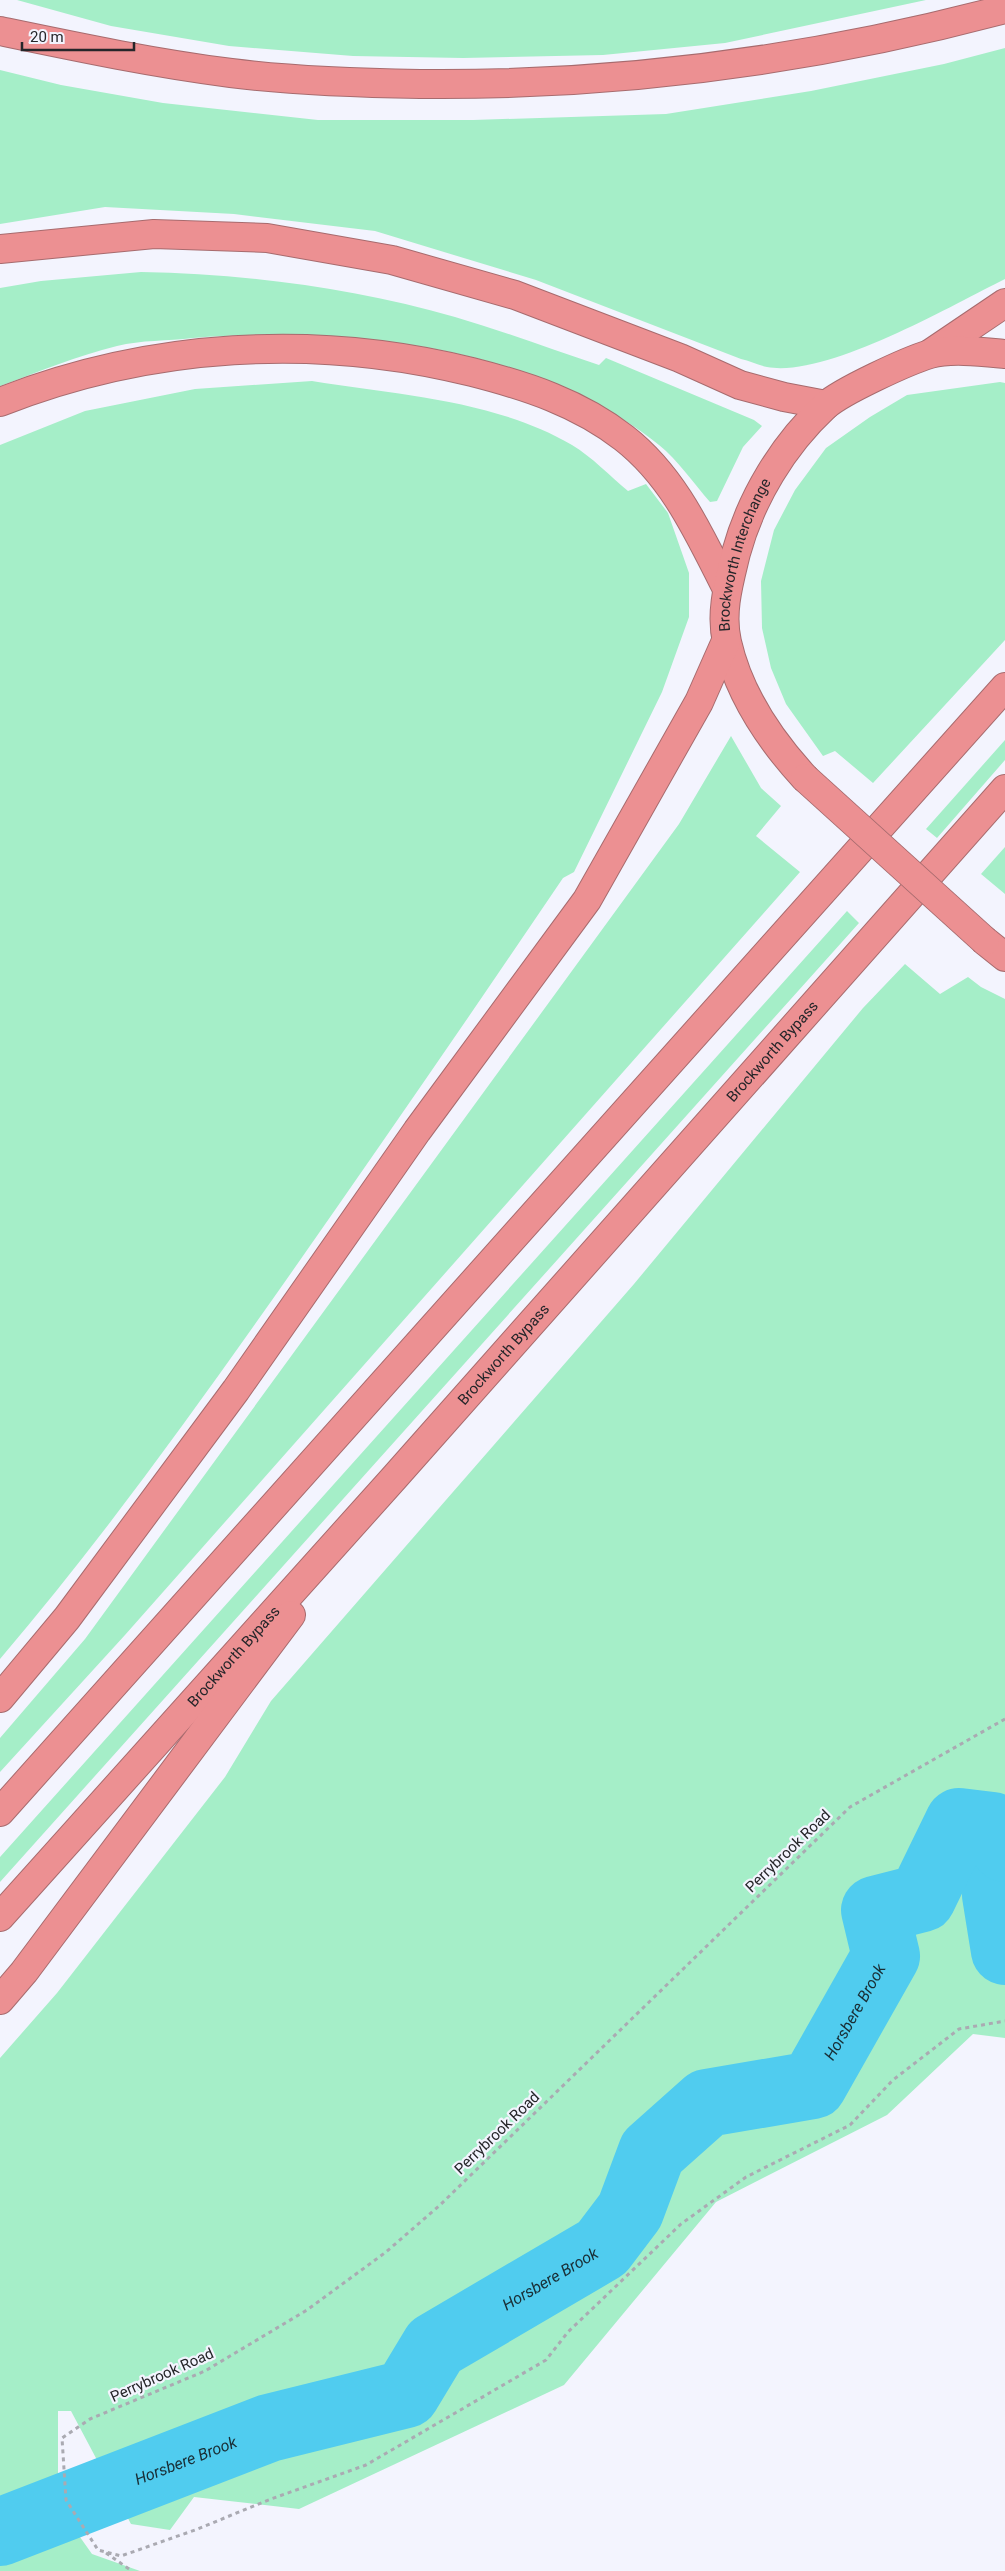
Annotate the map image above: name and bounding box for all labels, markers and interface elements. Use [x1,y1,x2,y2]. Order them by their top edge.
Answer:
scale bar [22,20,135,52]
text: 20 m [30,28,64,46]
street label: Brockworth Interchange [715,475,775,632]
street label: Brockworth Bypass [723,997,822,1106]
street label: Brockworth Bypass [454,1300,553,1409]
street label: Brockworth Bypass [184,1602,284,1711]
street label: Perrybrook Road [742,1806,834,1896]
water label: Horsbere Brook [820,1959,890,2064]
street label: Perrybrook Road [451,2088,543,2178]
water label: Horsbere Brook [499,2243,603,2314]
street label: Perrybrook Road [108,2344,216,2406]
water label: Horsbere Brook [132,2432,241,2489]

